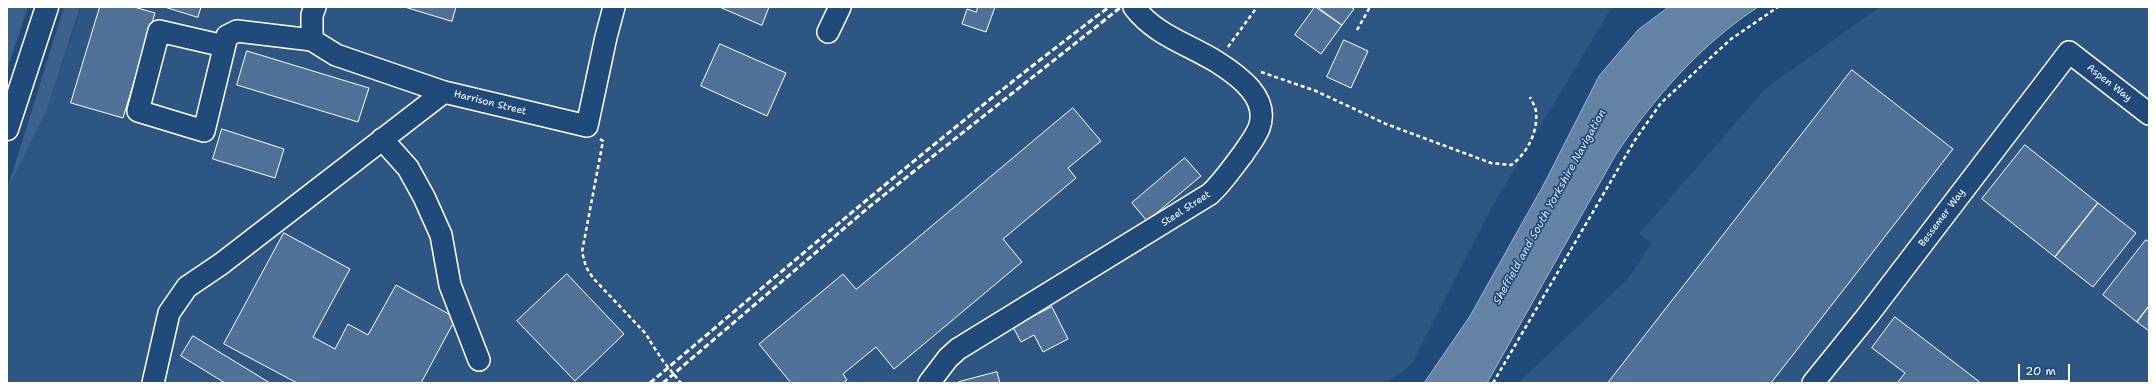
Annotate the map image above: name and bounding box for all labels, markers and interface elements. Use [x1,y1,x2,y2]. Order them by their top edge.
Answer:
street label: Aspen Way [2084,62,2134,104]
street label: Harrison Street [452,88,528,118]
water label: Sheffield and South Yorkshire Navigation [1491,107,1609,307]
street label: Bessemer Way [1916,187,1968,249]
street label: Steel Street [1159,189,1213,229]
scale bar [2020,356,2072,382]
text: 20 m [2025,363,2056,379]

